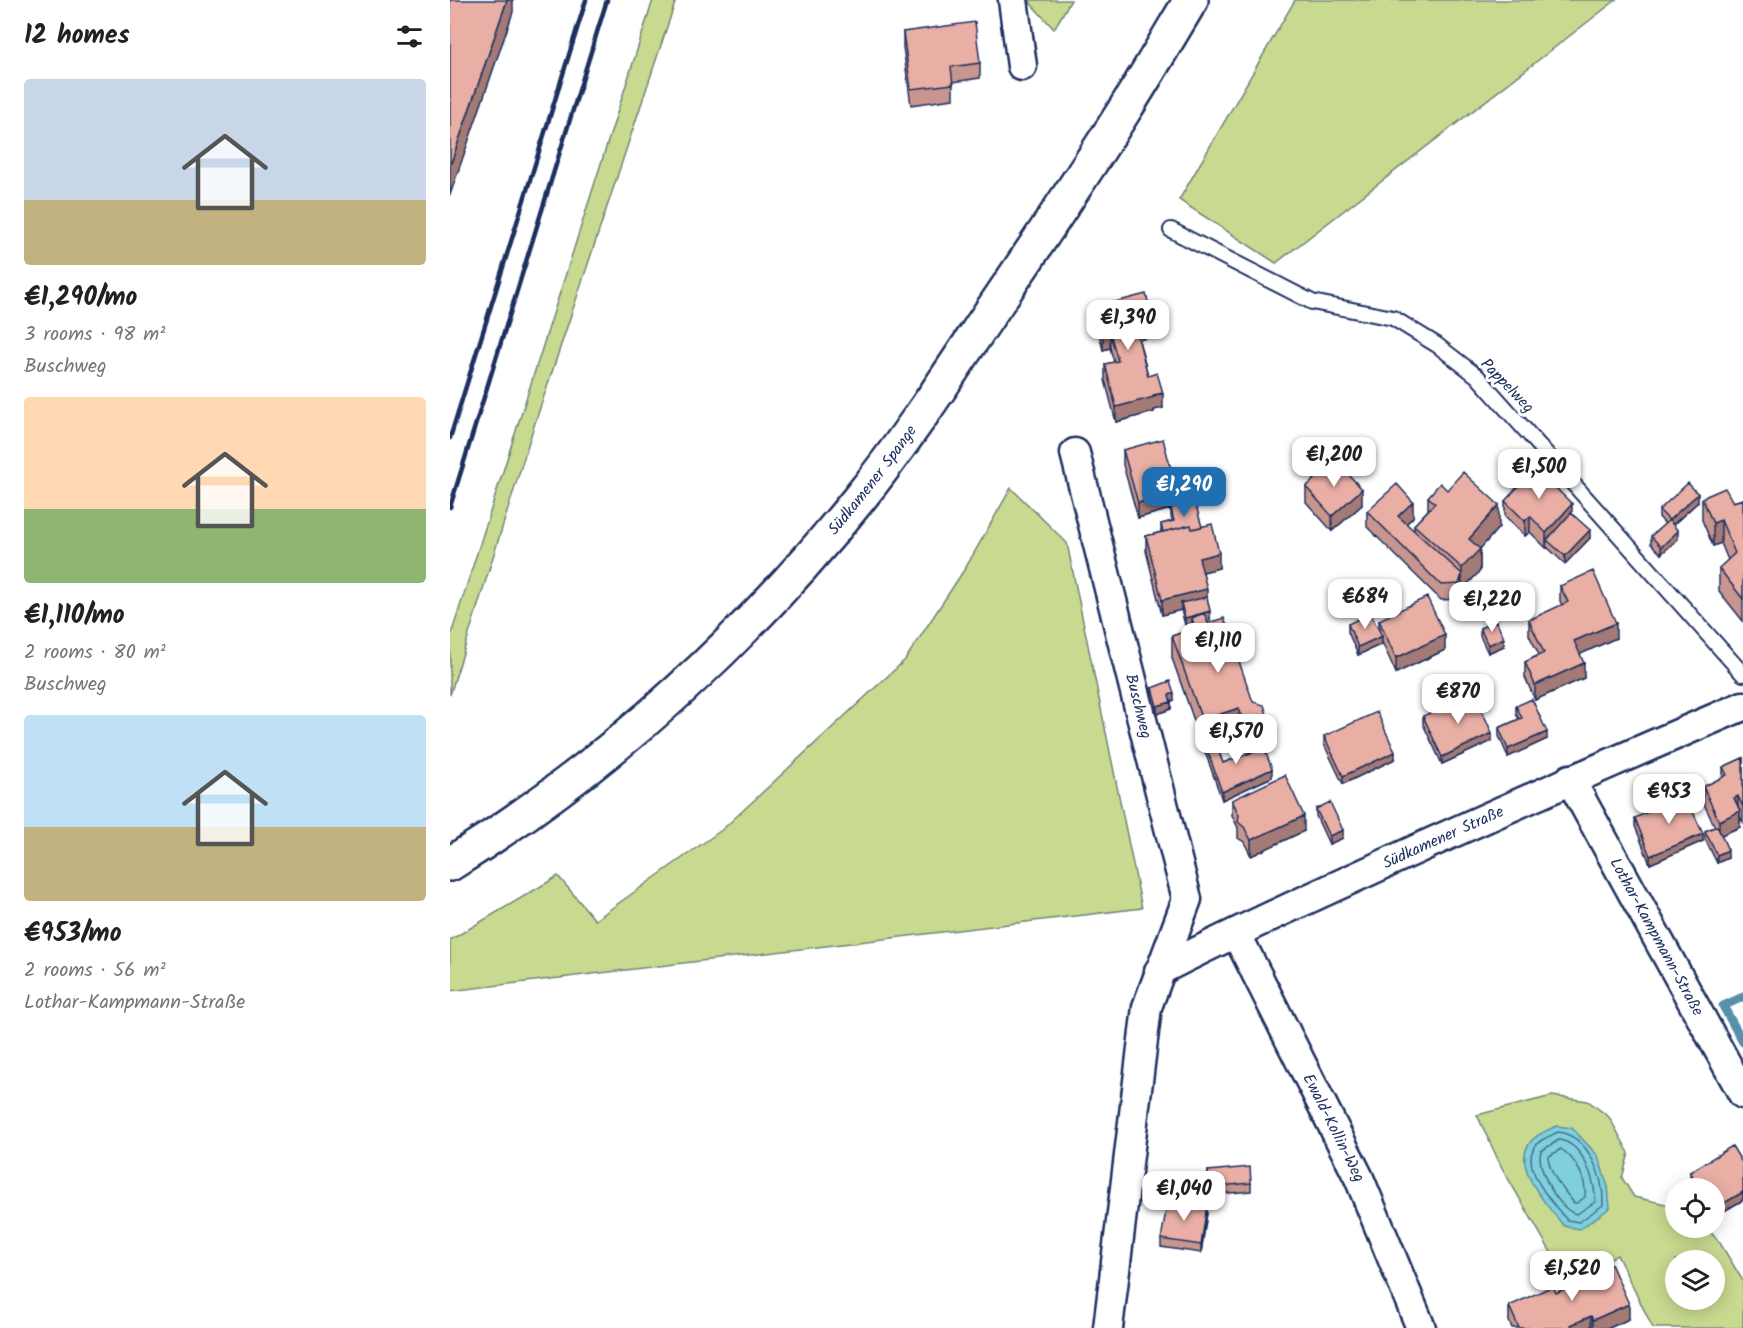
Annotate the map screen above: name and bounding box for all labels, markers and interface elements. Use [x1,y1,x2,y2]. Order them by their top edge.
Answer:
text: 12 homes [24,15,130,57]
icon: filters [393,20,426,53]
icon: home [171,118,279,226]
text: €1,290/mo [24,277,137,319]
pin: €1,390 [1079,300,1177,351]
text: €1,390 [1100,303,1156,335]
text: 3 rooms · 98 m² [24,319,165,351]
text: Buschweg [24,351,106,383]
street label: Pappelweg [1474,353,1540,419]
street label: Südkamener Spange [822,420,923,541]
icon: home [171,436,279,544]
pin: €1,200 [1285,437,1383,488]
text: €1,200 [1306,440,1362,472]
pin: €1,500 [1490,449,1588,500]
text: €1,500 [1512,452,1566,484]
pin: €1,290 [1135,467,1233,518]
text: €1,290 [1156,470,1212,502]
pin: €684 [1329,579,1401,630]
text: €684 [1342,582,1388,614]
pin: €1,220 [1443,582,1541,633]
text: €1,220 [1463,585,1521,617]
text: €1,110/mo [24,595,125,637]
pin: €1,110 [1169,623,1267,674]
text: €1,110 [1195,626,1241,658]
text: 2 rooms · 80 m² [24,637,166,669]
text: Buschweg [24,669,106,701]
street label: Buschweg [1118,671,1159,741]
pin: €870 [1422,674,1494,725]
text: €870 [1436,677,1480,709]
pin: €1,570 [1187,714,1285,765]
text: €1,570 [1209,717,1263,749]
icon: home [171,754,279,862]
pin: €953 [1633,774,1705,825]
text: €953 [1647,777,1691,809]
street label: Südkamener Straße [1378,799,1508,876]
street label: Lothar-Kampmann-Straße [1603,853,1710,1020]
text: €953/mo [24,913,122,955]
text: 2 rooms · 56 m² [24,955,166,987]
text: Lothar-Kampmann-Straße [24,987,245,1019]
street label: Ewald-Kollin-Weg [1296,1069,1372,1186]
pin: €1,040 [1135,1171,1233,1222]
text: €1,040 [1156,1174,1212,1206]
map controls [1665,1178,1725,1310]
button: locate [1665,1178,1725,1238]
button: layers [1665,1250,1725,1310]
pin: €1,520 [1523,1251,1621,1302]
text: €1,520 [1544,1254,1600,1286]

